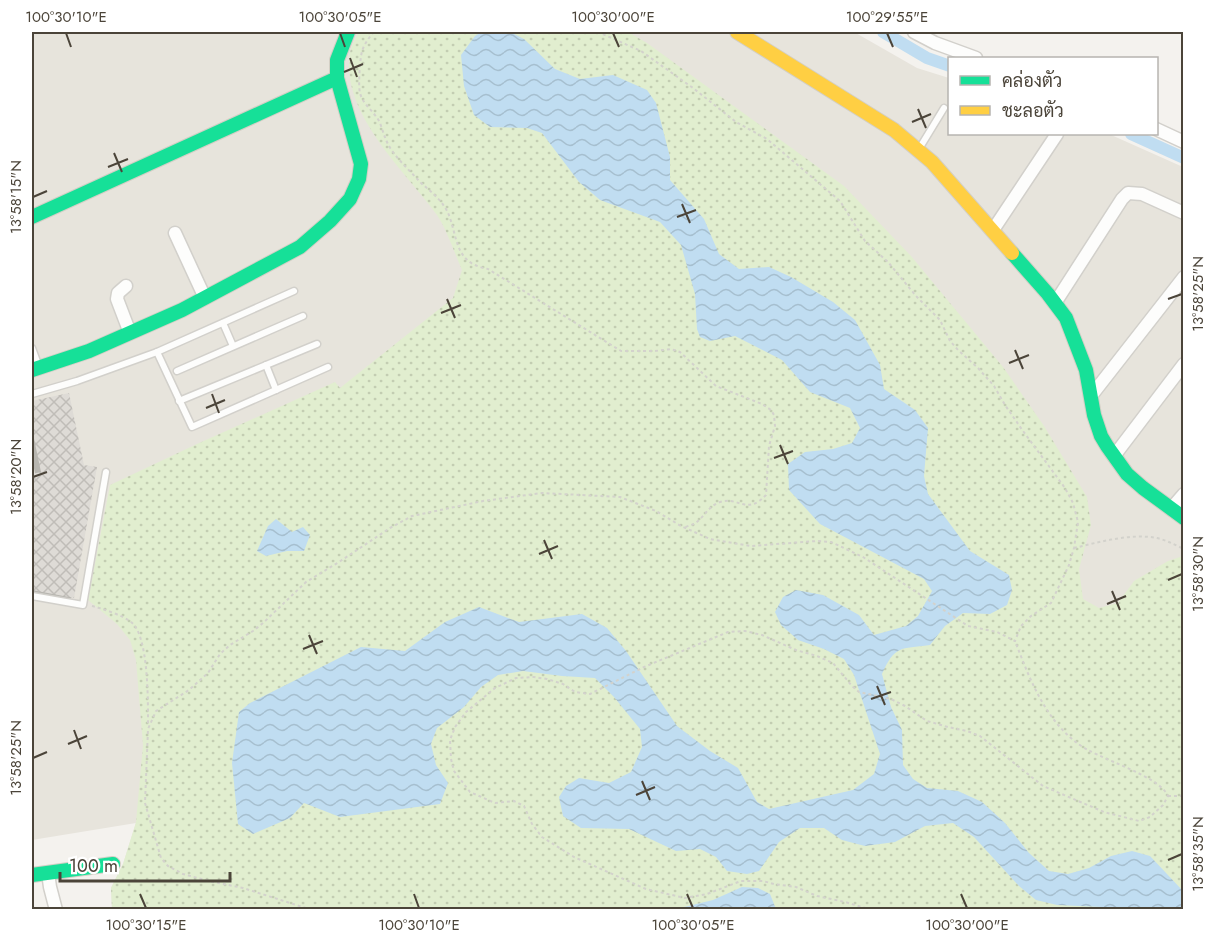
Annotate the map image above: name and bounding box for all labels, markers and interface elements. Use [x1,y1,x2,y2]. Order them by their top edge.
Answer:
text: 100°30'10"E [25,6,107,28]
text: 100°30'05"E [298,6,382,28]
text: 100°30'00"E [571,6,655,28]
text: 100°29'55"E [846,6,928,28]
legend [948,57,1158,135]
text: คล่องตัว [1002,68,1062,94]
text: ชะลอตัว [1002,98,1064,124]
text: 13°58'15"N [5,160,27,234]
text: 13°58'25"N [1187,256,1209,332]
text: 13°58'20"N [5,439,27,515]
text: 13°58'30"N [1187,536,1209,612]
text: 13°58'25"N [5,720,27,796]
text: 13°58'35"N [1187,816,1209,892]
scale bar [60,845,230,883]
text: 100 m [69,853,118,879]
text: 100°30'15"E [106,914,186,936]
text: 100°30'10"E [378,914,460,936]
text: 100°30'05"E [651,914,735,936]
text: 100°30'00"E [925,914,1009,936]

